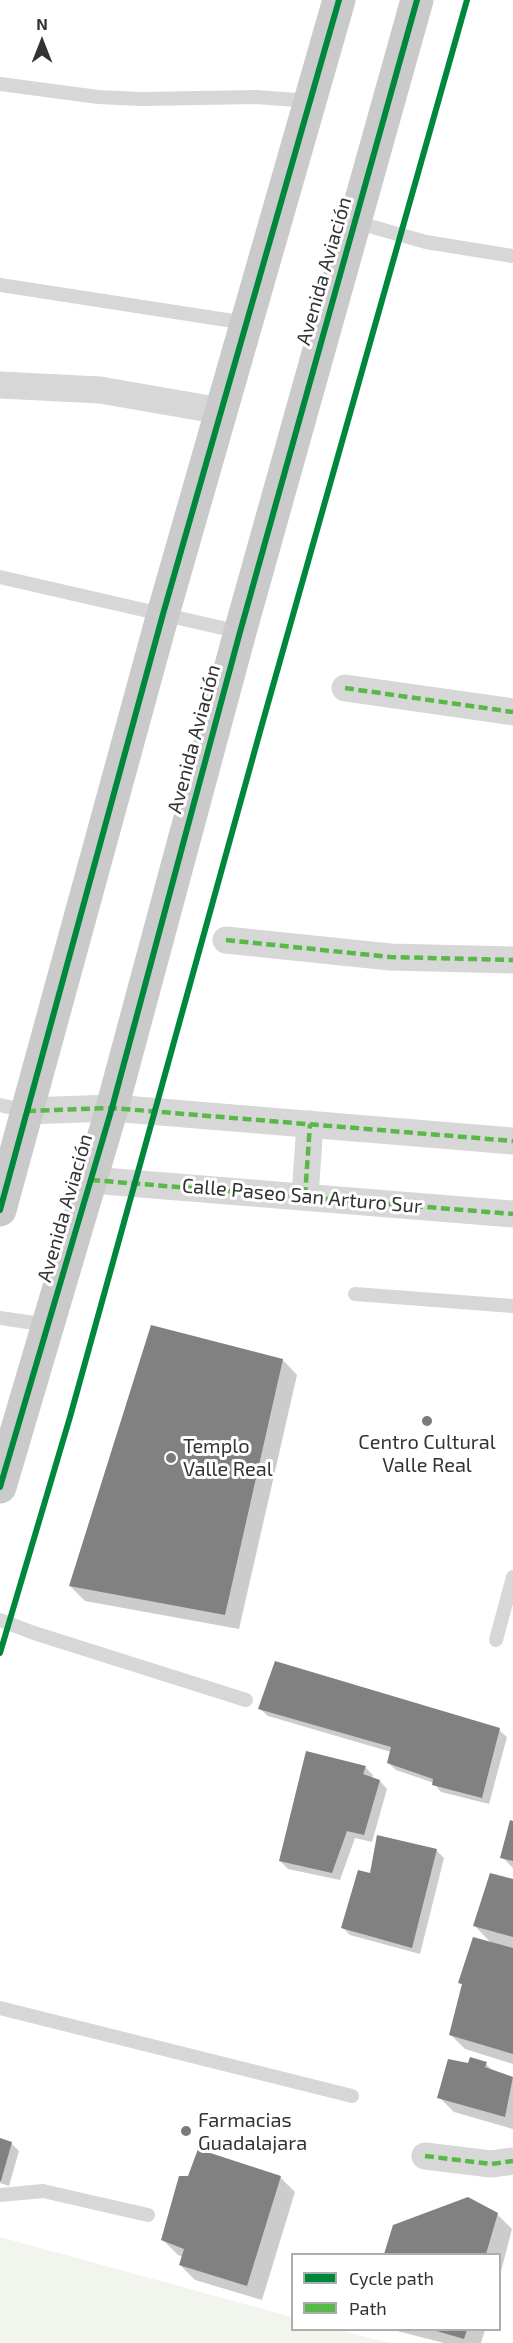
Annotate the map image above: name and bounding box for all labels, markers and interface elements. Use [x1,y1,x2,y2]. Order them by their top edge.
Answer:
north arrow [12,12,72,72]
text: N [36,14,48,33]
street label: Avenida Aviación [291,194,357,348]
street label: Avenida Aviación [163,662,225,816]
street label: Avenida Aviación [32,1131,98,1285]
street label: Calle Paseo San Arturo Sur [181,1174,423,1218]
marker: Centro Cultural Valle Real [420,1414,434,1428]
place label: Centro Cultural Valle Real [358,1430,496,1477]
place label: Templo Valle Real [183,1434,273,1481]
marker: Templo Valle Real [164,1451,178,1465]
place label: Farmacias Guadalajara [198,2108,307,2155]
marker: Farmacias Guadalajara [179,2124,193,2138]
legend [291,2253,501,2331]
text: Cycle path [349,2267,434,2289]
text: Path [349,2297,387,2319]

